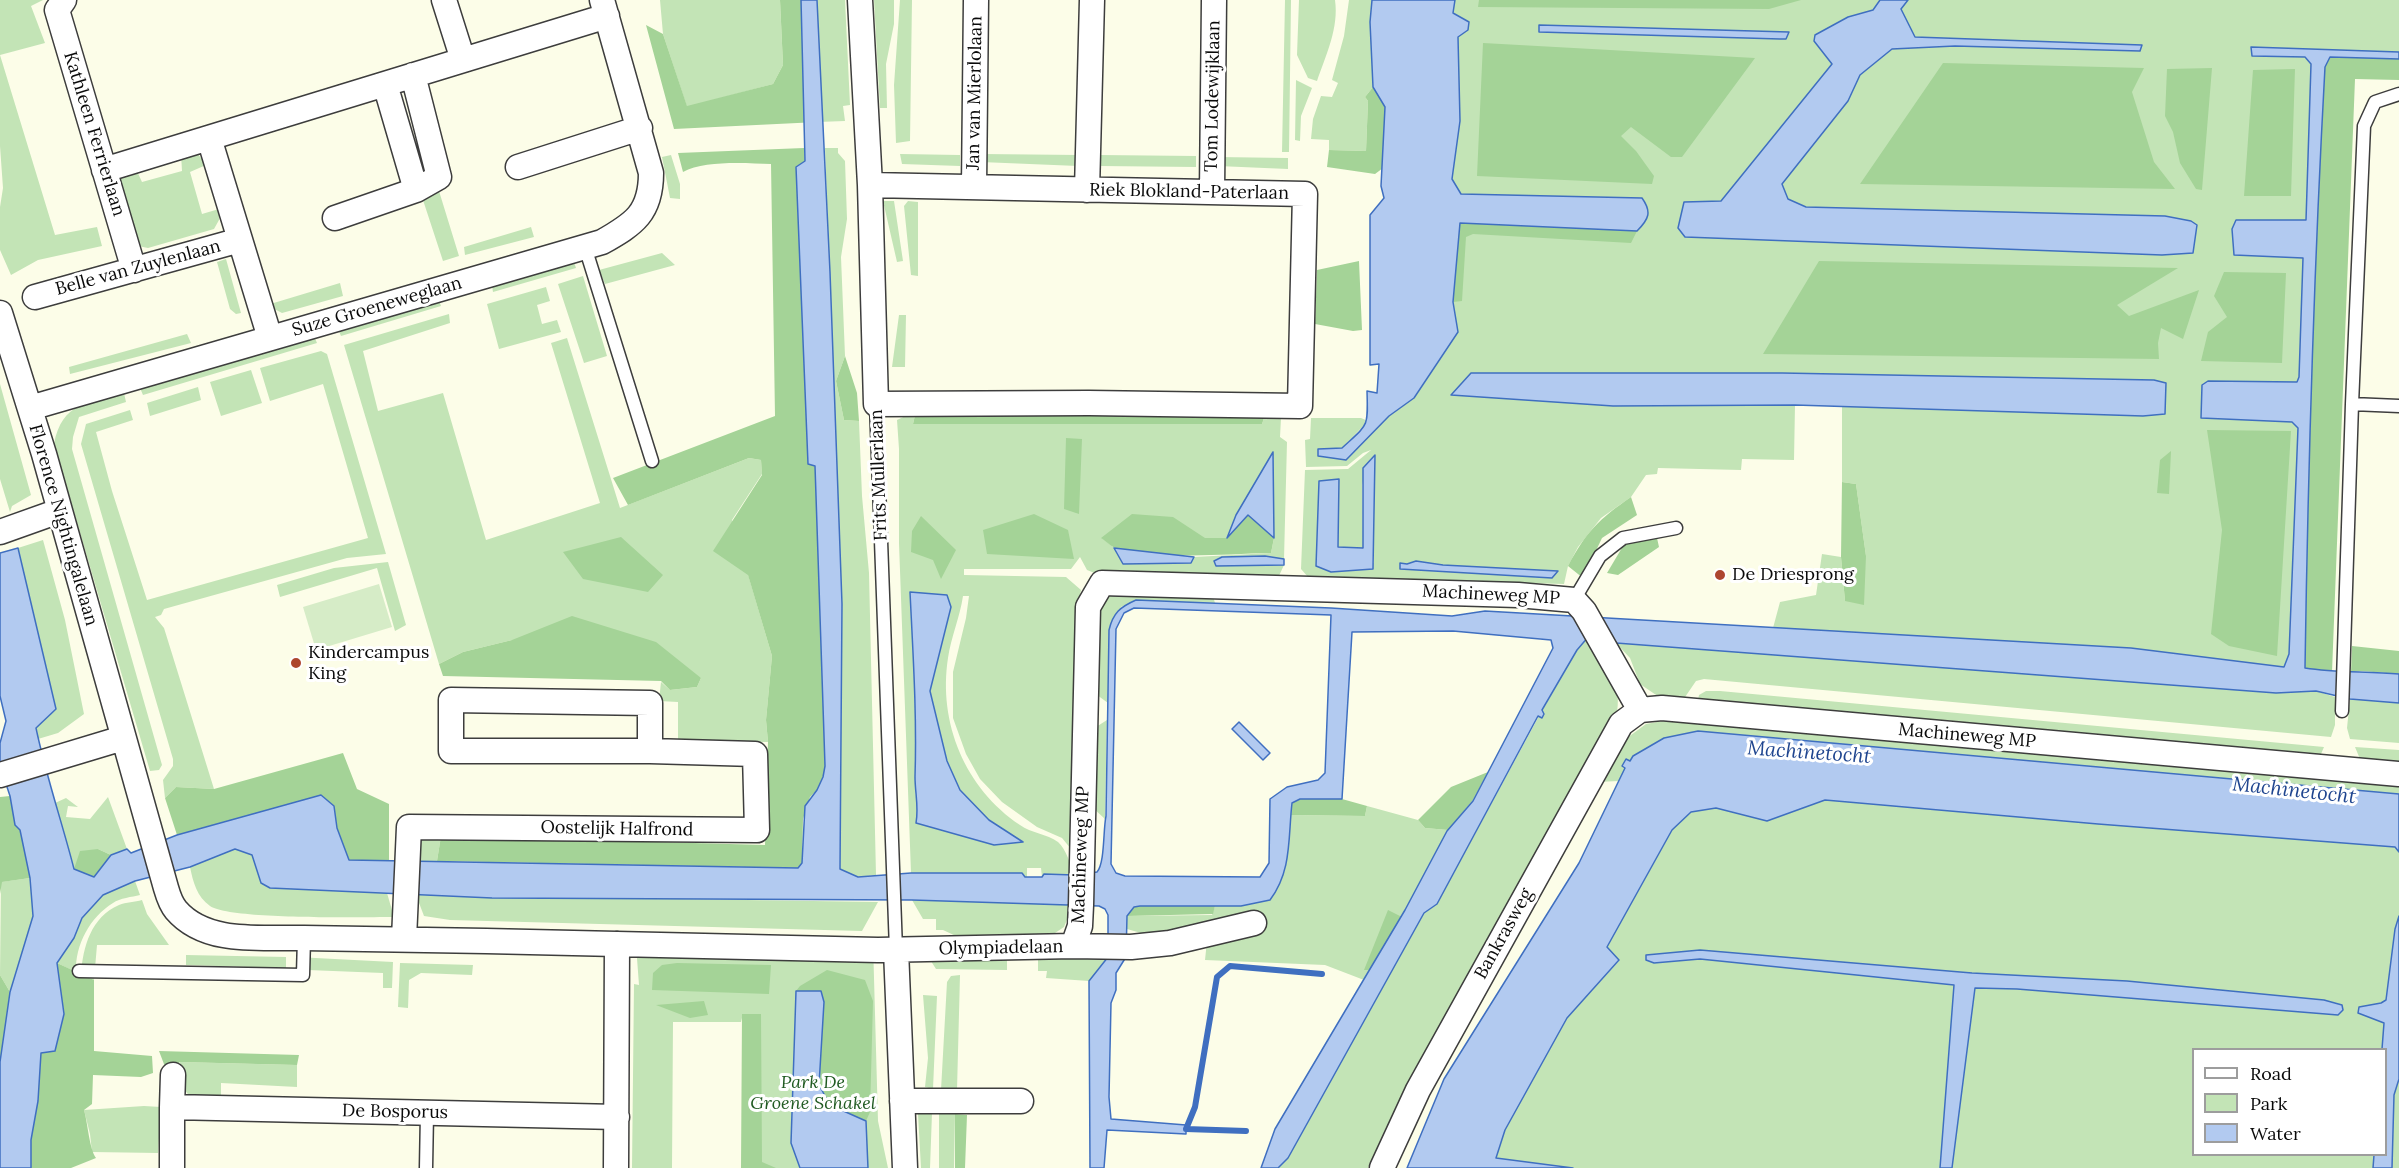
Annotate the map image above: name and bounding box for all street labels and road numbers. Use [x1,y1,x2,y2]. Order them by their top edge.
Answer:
street label: Jan van Mierlolaan [963,16,987,170]
street label: Tom Lodewijklaan [1201,20,1225,172]
street label: Kathleen Ferrierlaan [59,49,129,219]
street label: Riek Blokland-Paterlaan [1089,179,1289,205]
street label: Belle van Zuylenlaan [53,236,223,300]
street label: Suze Groeneweglaan [290,272,464,342]
street label: Frits Mullerlaan [866,409,892,541]
street label: Florence Nightingalelaan [24,422,102,628]
street label: Machineweg MP [1422,581,1560,609]
street label: Machineweg MP [1897,719,2037,753]
street label: Machineweg MP [1068,786,1094,924]
street label: Oostelijk Halfrond [540,817,694,841]
street label: Bankrasweg [1470,885,1538,983]
street label: Olympiadelaan [938,936,1064,960]
street label: De Bosporus [342,1100,448,1124]

